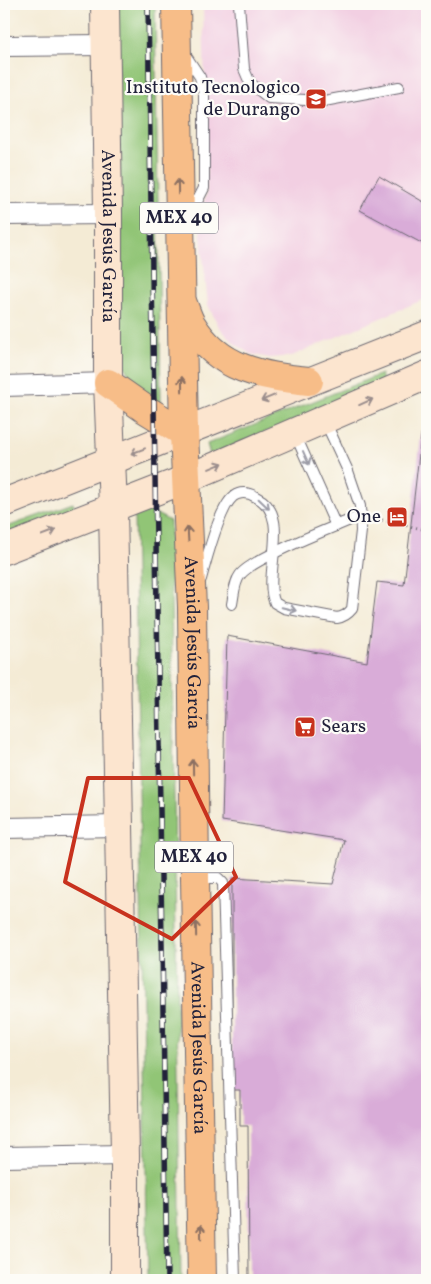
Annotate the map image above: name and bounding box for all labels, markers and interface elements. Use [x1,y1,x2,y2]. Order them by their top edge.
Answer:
place label: Instituto Tecnologico de Durango [126,75,300,123]
school or university icon: Instituto Tecnologico de Durango [304,87,328,111]
street label: Avenida Jesús García [94,149,121,323]
one-way arrow [174,179,183,195]
road number: MEX 40 [140,202,218,234]
one-way arrow [178,377,187,393]
one-way arrow [261,394,276,404]
one-way arrow [358,396,373,406]
one-way arrow [131,447,146,456]
one-way arrow [301,450,311,465]
one-way arrow [208,461,223,470]
one-way arrow [258,498,271,510]
place label: One [347,504,381,530]
hotel icon: One [385,505,409,529]
one-way arrow [184,526,193,542]
one-way arrow [41,527,56,537]
street label: Avenida Jesús García [177,556,206,730]
one-way arrow [281,605,297,614]
place label: Sears [321,714,366,740]
supermarket icon: Sears [293,715,317,739]
one-way arrow [188,759,198,775]
road number: MEX 40 [155,842,233,872]
one-way arrow [191,921,200,937]
street label: Avenida Jesús García [183,961,212,1135]
one-way arrow [197,1224,206,1240]

